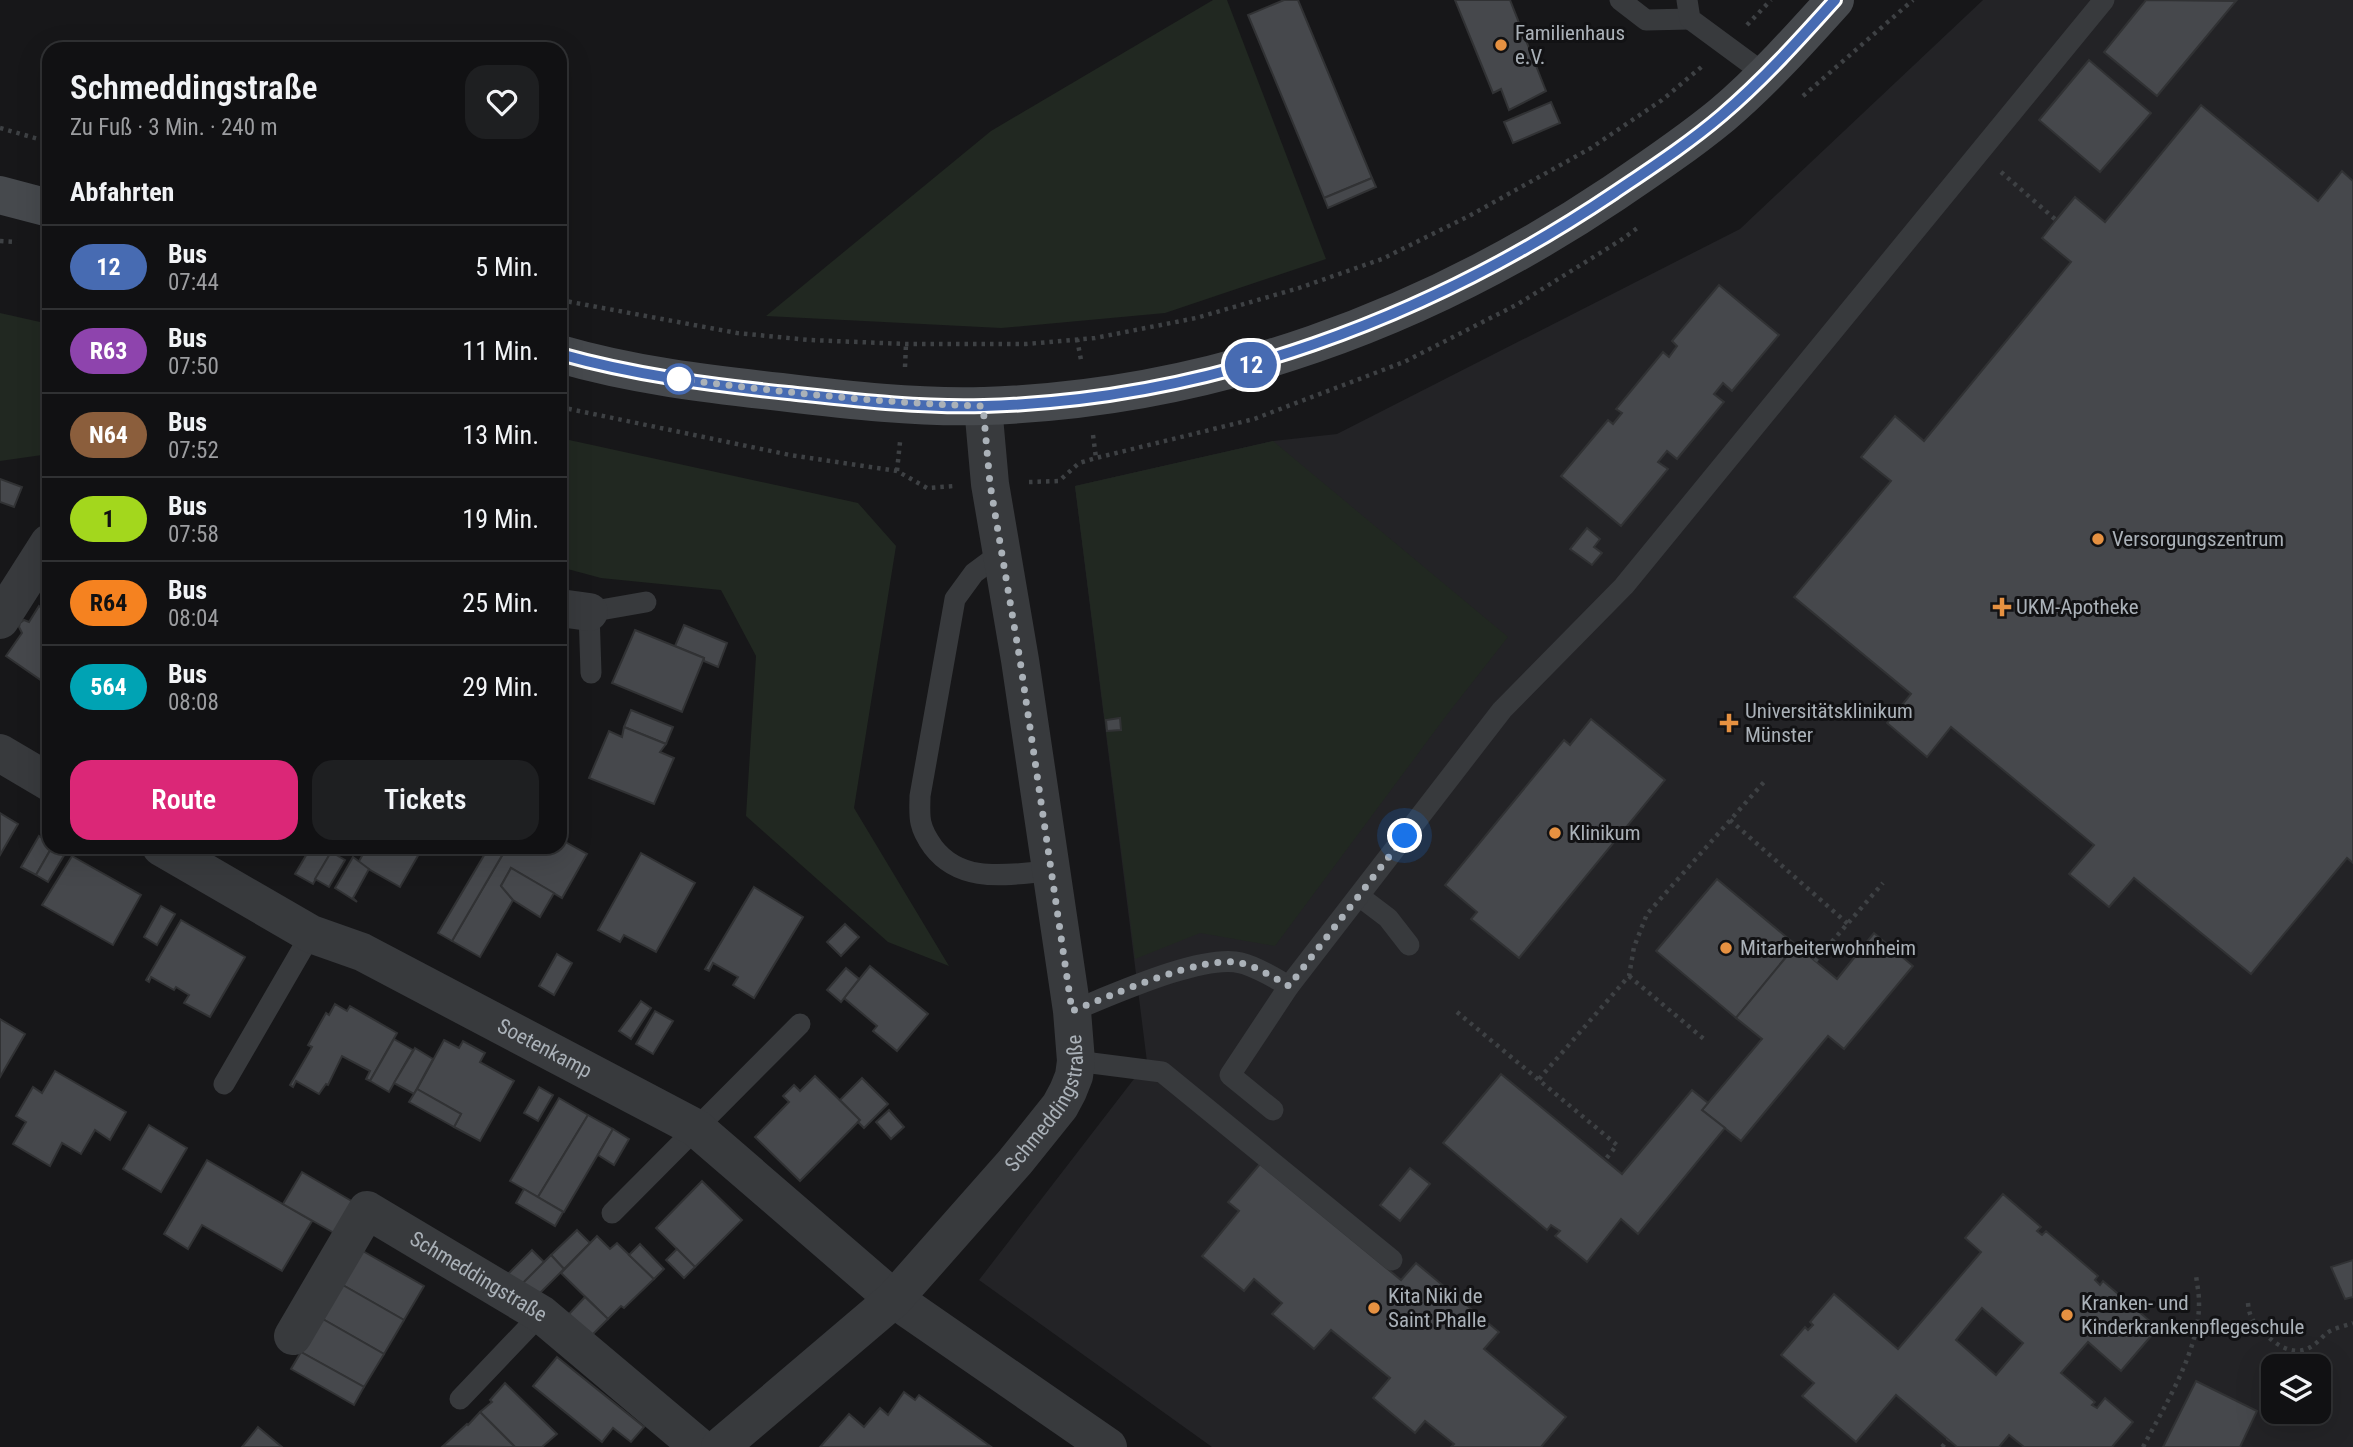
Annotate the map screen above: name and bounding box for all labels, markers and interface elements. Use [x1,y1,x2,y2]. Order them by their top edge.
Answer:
place label: Familienhaus e.V. [1515,21,1625,69]
marker: Familienhaus e.V. [1493,37,1509,53]
button: heart [465,65,539,139]
text: Schmeddingstraße [70,68,318,107]
text: Zu Fuß · 3 Min. · 240 m [70,114,278,141]
text: Abfahrten [70,177,174,207]
text: Bus [168,239,207,269]
text: 5 Min. [475,252,539,282]
text: 12 [96,253,121,281]
text: 07:44 [168,269,219,296]
text: Bus [168,323,207,353]
text: 11 Min. [462,336,539,366]
text: R63 [90,337,127,365]
line badge: 12 [1220,342,1282,388]
text: 12 [1239,351,1263,379]
text: 07:50 [168,353,219,380]
unlabelled marker [664,364,694,394]
text: Bus [168,407,207,437]
text: 13 Min. [462,420,539,450]
text: N64 [89,421,128,449]
text: 07:52 [168,437,219,464]
text: Bus [168,491,207,521]
text: 19 Min. [462,504,539,534]
text: 1 [102,505,115,533]
text: 07:58 [168,521,219,548]
place label: Versorgungszentrum [2112,527,2284,551]
marker: Versorgungszentrum [2090,531,2106,547]
text: Bus [168,575,207,605]
text: 25 Min. [462,588,539,618]
text: R64 [90,589,127,617]
place label: UKM-Apotheke [2016,595,2139,619]
marker: UKM-Apotheke [1994,599,2010,615]
text: 08:04 [168,605,219,632]
text: Bus [168,659,207,689]
text: 29 Min. [462,672,539,702]
text: 564 [90,673,127,701]
text: 08:08 [168,689,219,716]
place label: Universitätsklinikum Münster [1745,699,1913,747]
marker: Universitätsklinikum Münster [1719,713,1739,733]
button: Route [70,760,298,840]
button: Tickets [312,760,539,840]
your location [1387,818,1422,853]
place label: Klinikum [1569,821,1641,845]
marker: Klinikum [1547,825,1563,841]
place label: Mitarbeiterwohnheim [1740,936,1916,960]
marker: Mitarbeiterwohnheim [1718,940,1734,956]
street label: Soetenkamp [493,1014,596,1083]
street label: Schmeddingstraße [1000,1034,1088,1177]
street label: Schmeddingstraße [406,1226,551,1327]
place label: Kita Niki de Saint Phalle [1388,1284,1486,1332]
place label: Kranken- und Kinderkrankenpflegeschule [2081,1291,2304,1339]
marker: Kita Niki de Saint Phalle [1366,1300,1382,1316]
marker: Kranken- und Kinderkrankenpflegeschule [2059,1307,2075,1323]
map controls [2261,1354,2331,1424]
button: layers [2261,1354,2331,1424]

